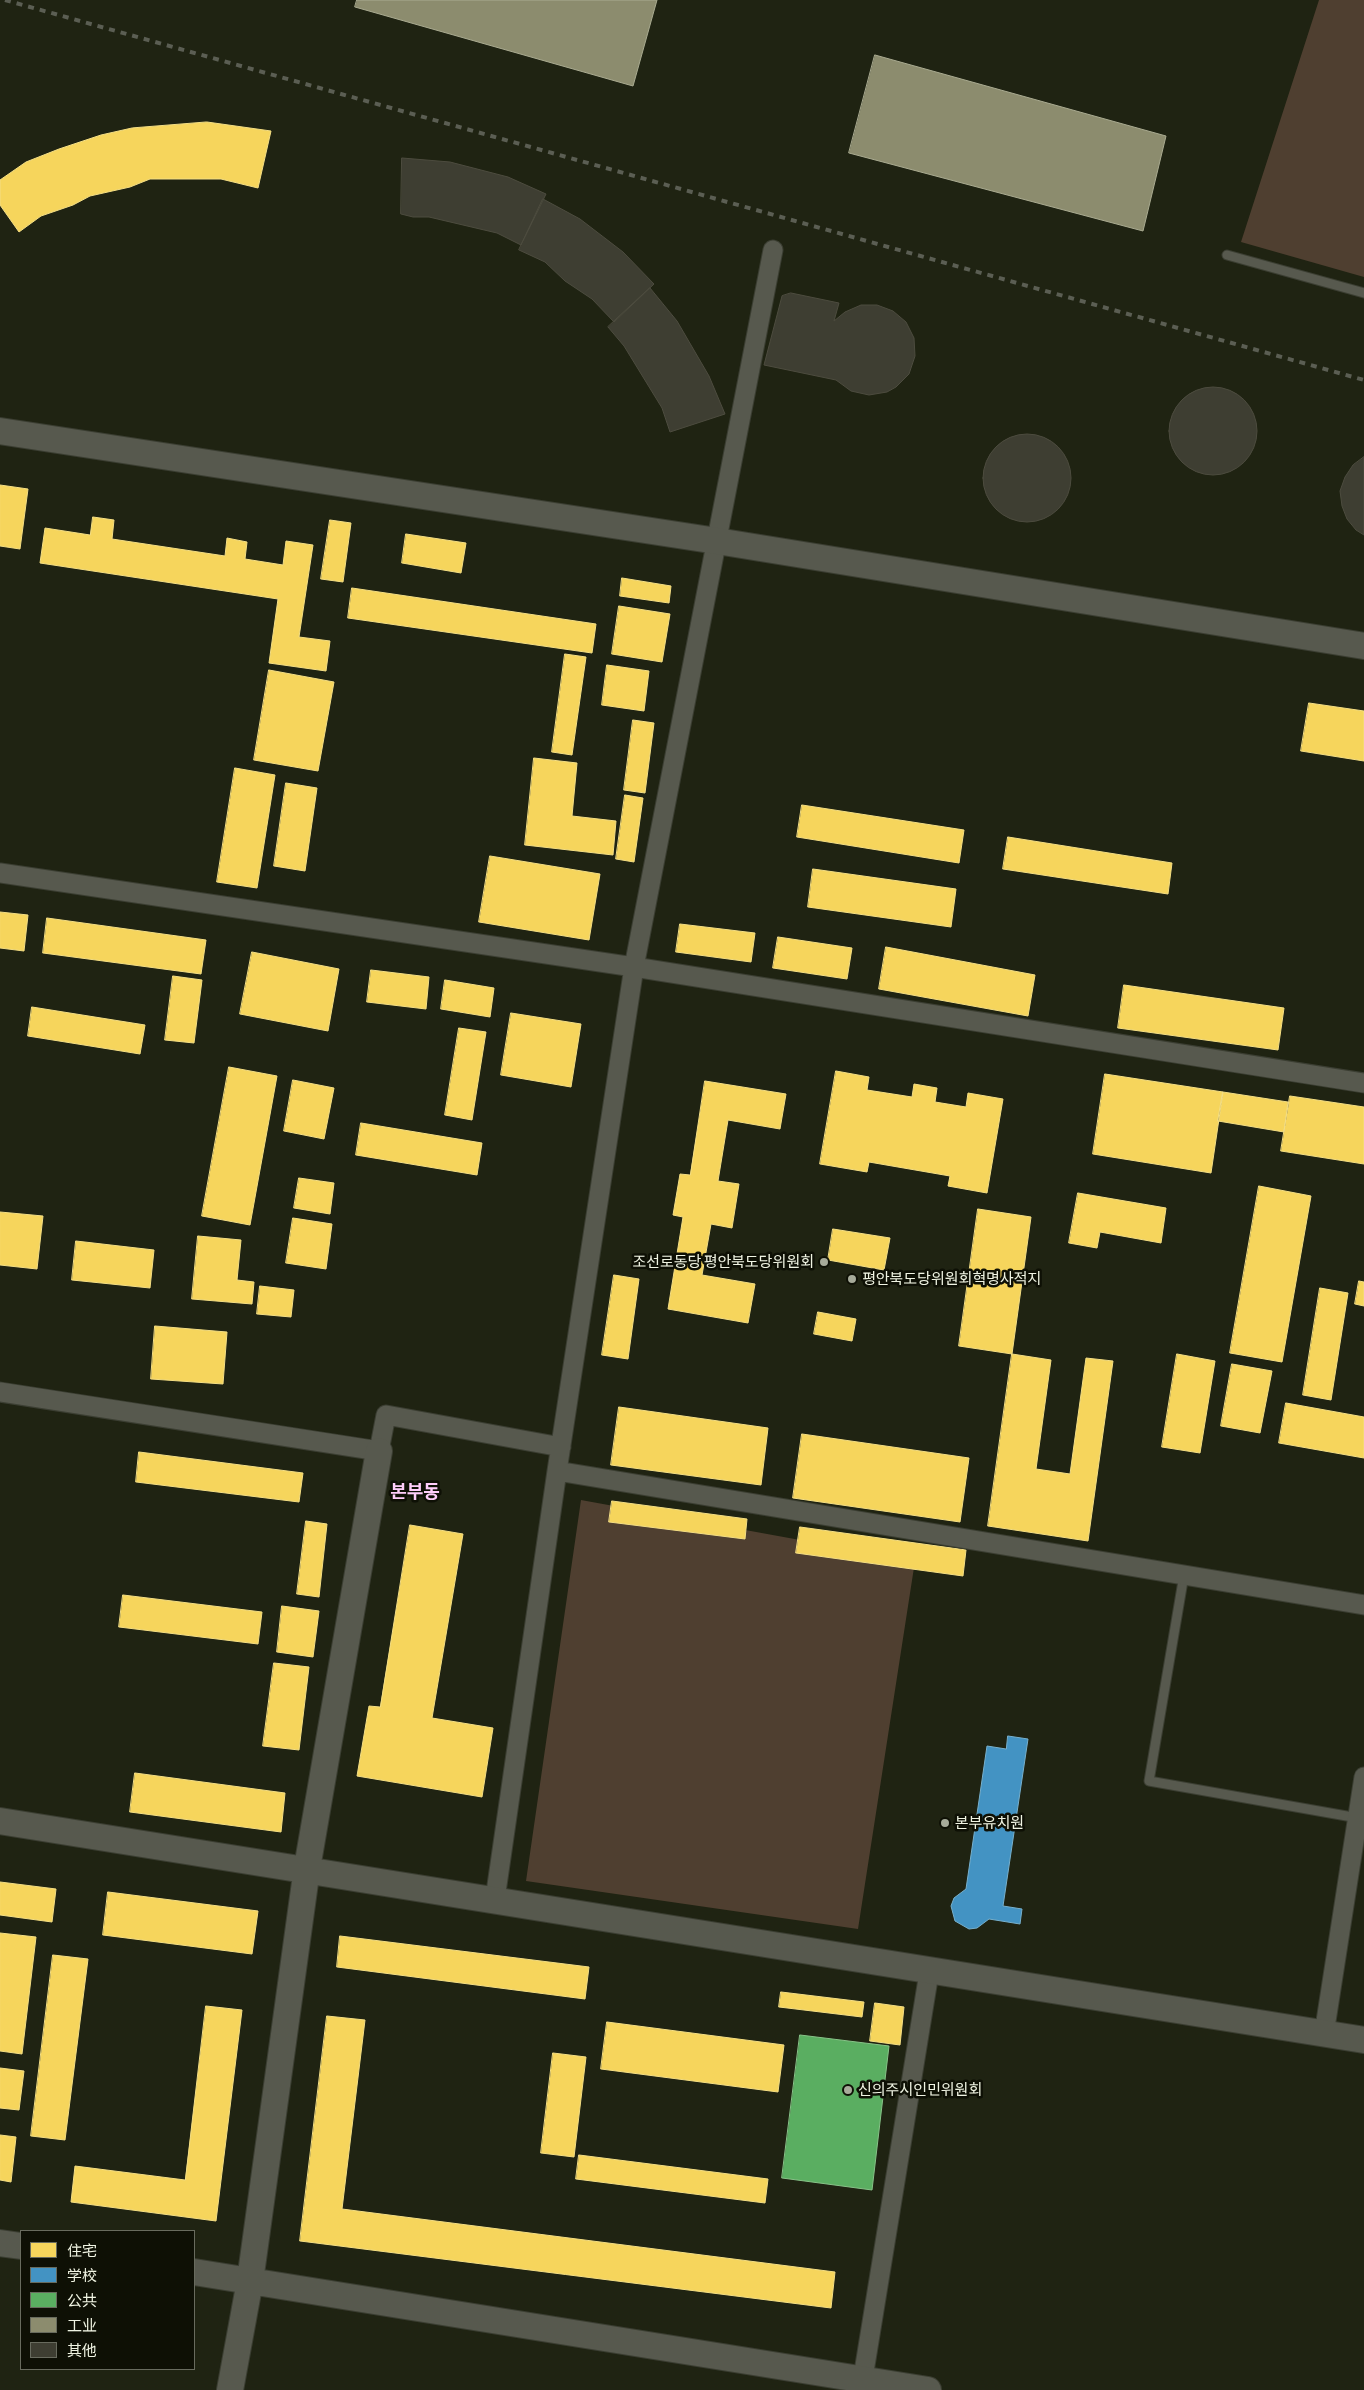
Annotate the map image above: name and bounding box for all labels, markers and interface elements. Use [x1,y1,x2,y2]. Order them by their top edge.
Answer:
place label: 조선로동당 평안북도당위원회 [633,1253,814,1271]
marker: 조선로동당 평안북도당위원회 [818,1256,830,1268]
place label: 평안북도당위원회혁명사적지 [862,1270,1041,1288]
marker: 평안북도당위원회혁명사적지 [846,1273,858,1285]
district label: 본부동 [390,1481,440,1503]
place label: 본부유치원 [955,1814,1024,1832]
marker: 본부유치원 [939,1817,951,1829]
place label: 신의주시인민위원회 [858,2081,982,2099]
marker: 신의주시인민위원회 [842,2084,854,2096]
legend [20,2230,195,2370]
text: 住宅 [67,2242,97,2259]
text: 学校 [67,2267,97,2284]
text: 公共 [67,2292,97,2309]
text: 工业 [67,2317,97,2334]
text: 其他 [67,2342,97,2359]

